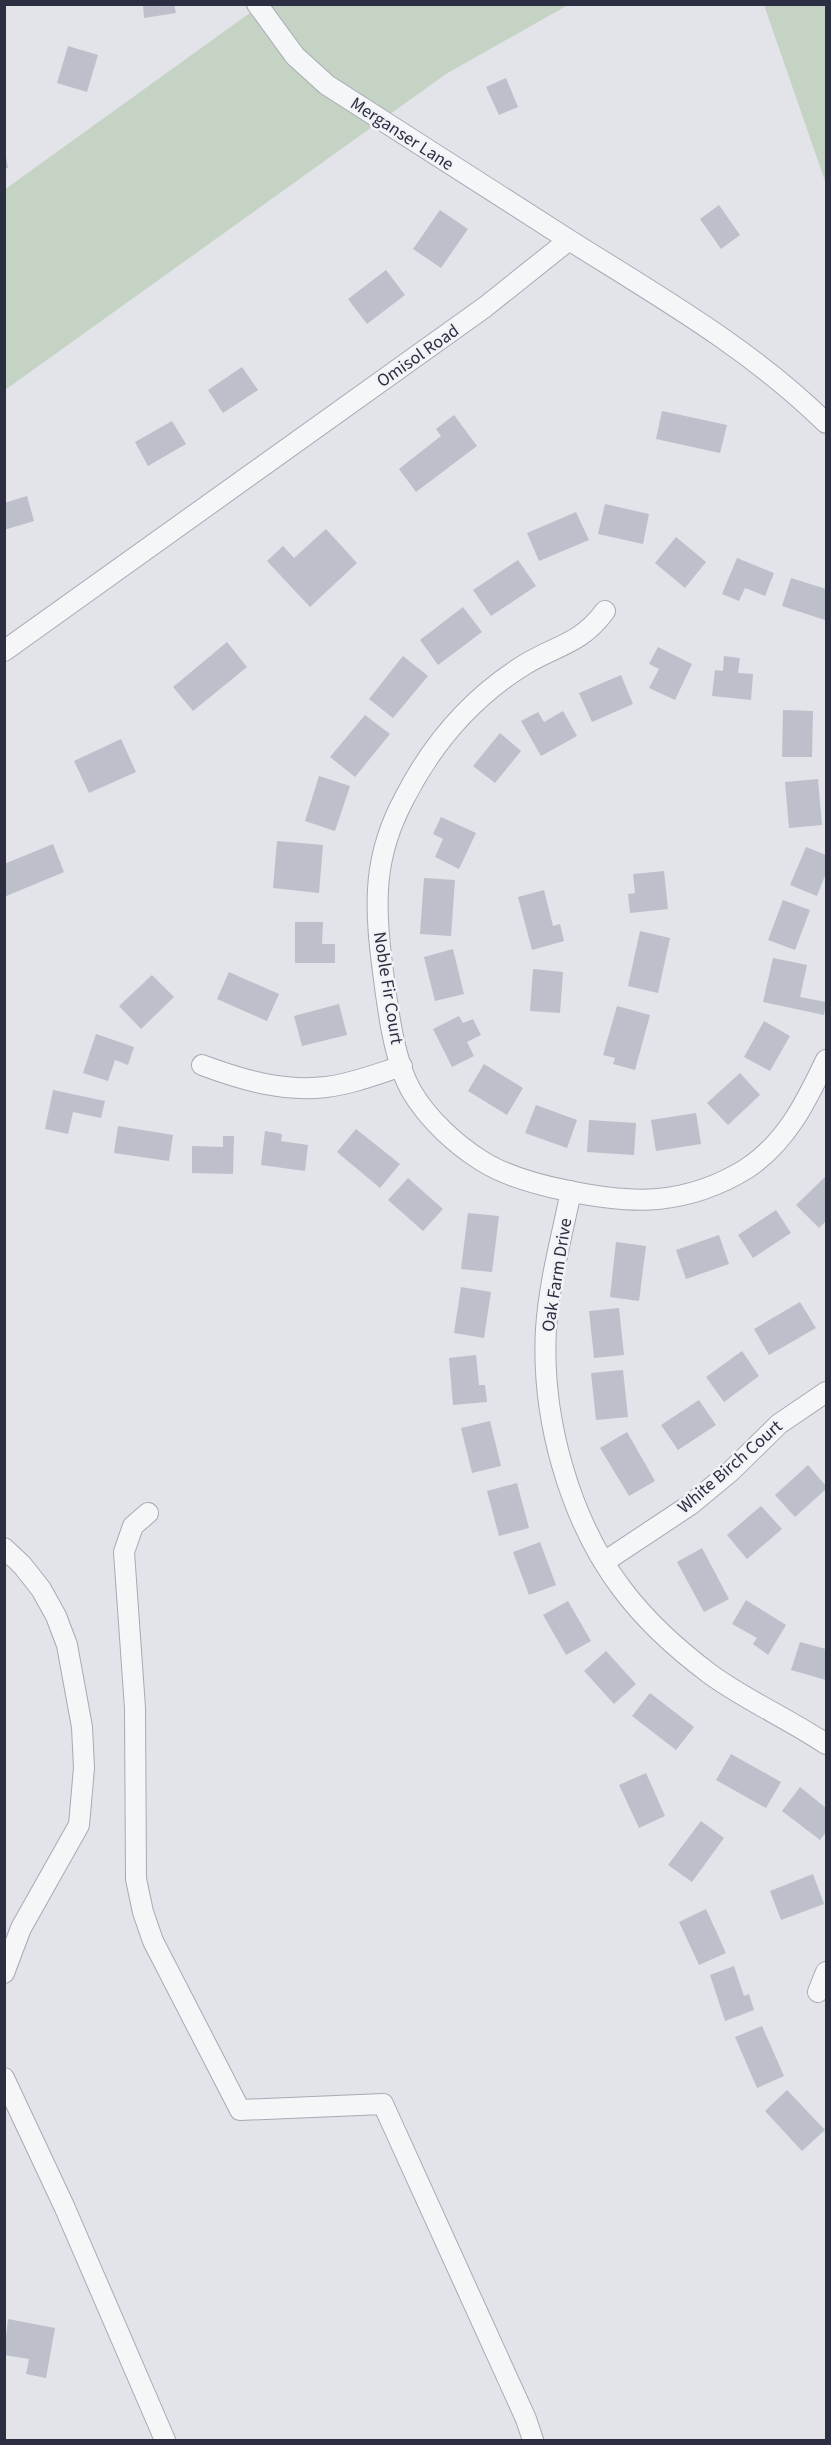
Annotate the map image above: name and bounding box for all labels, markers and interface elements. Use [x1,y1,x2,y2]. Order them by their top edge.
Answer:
street label: Merganser Lane [345,91,459,177]
street label: Omisol Road [372,318,464,394]
street label: Noble Fir Court [367,930,409,1046]
street label: Oak Farm Drive [536,1216,578,1334]
street label: White Birch Court [672,1414,788,1520]

